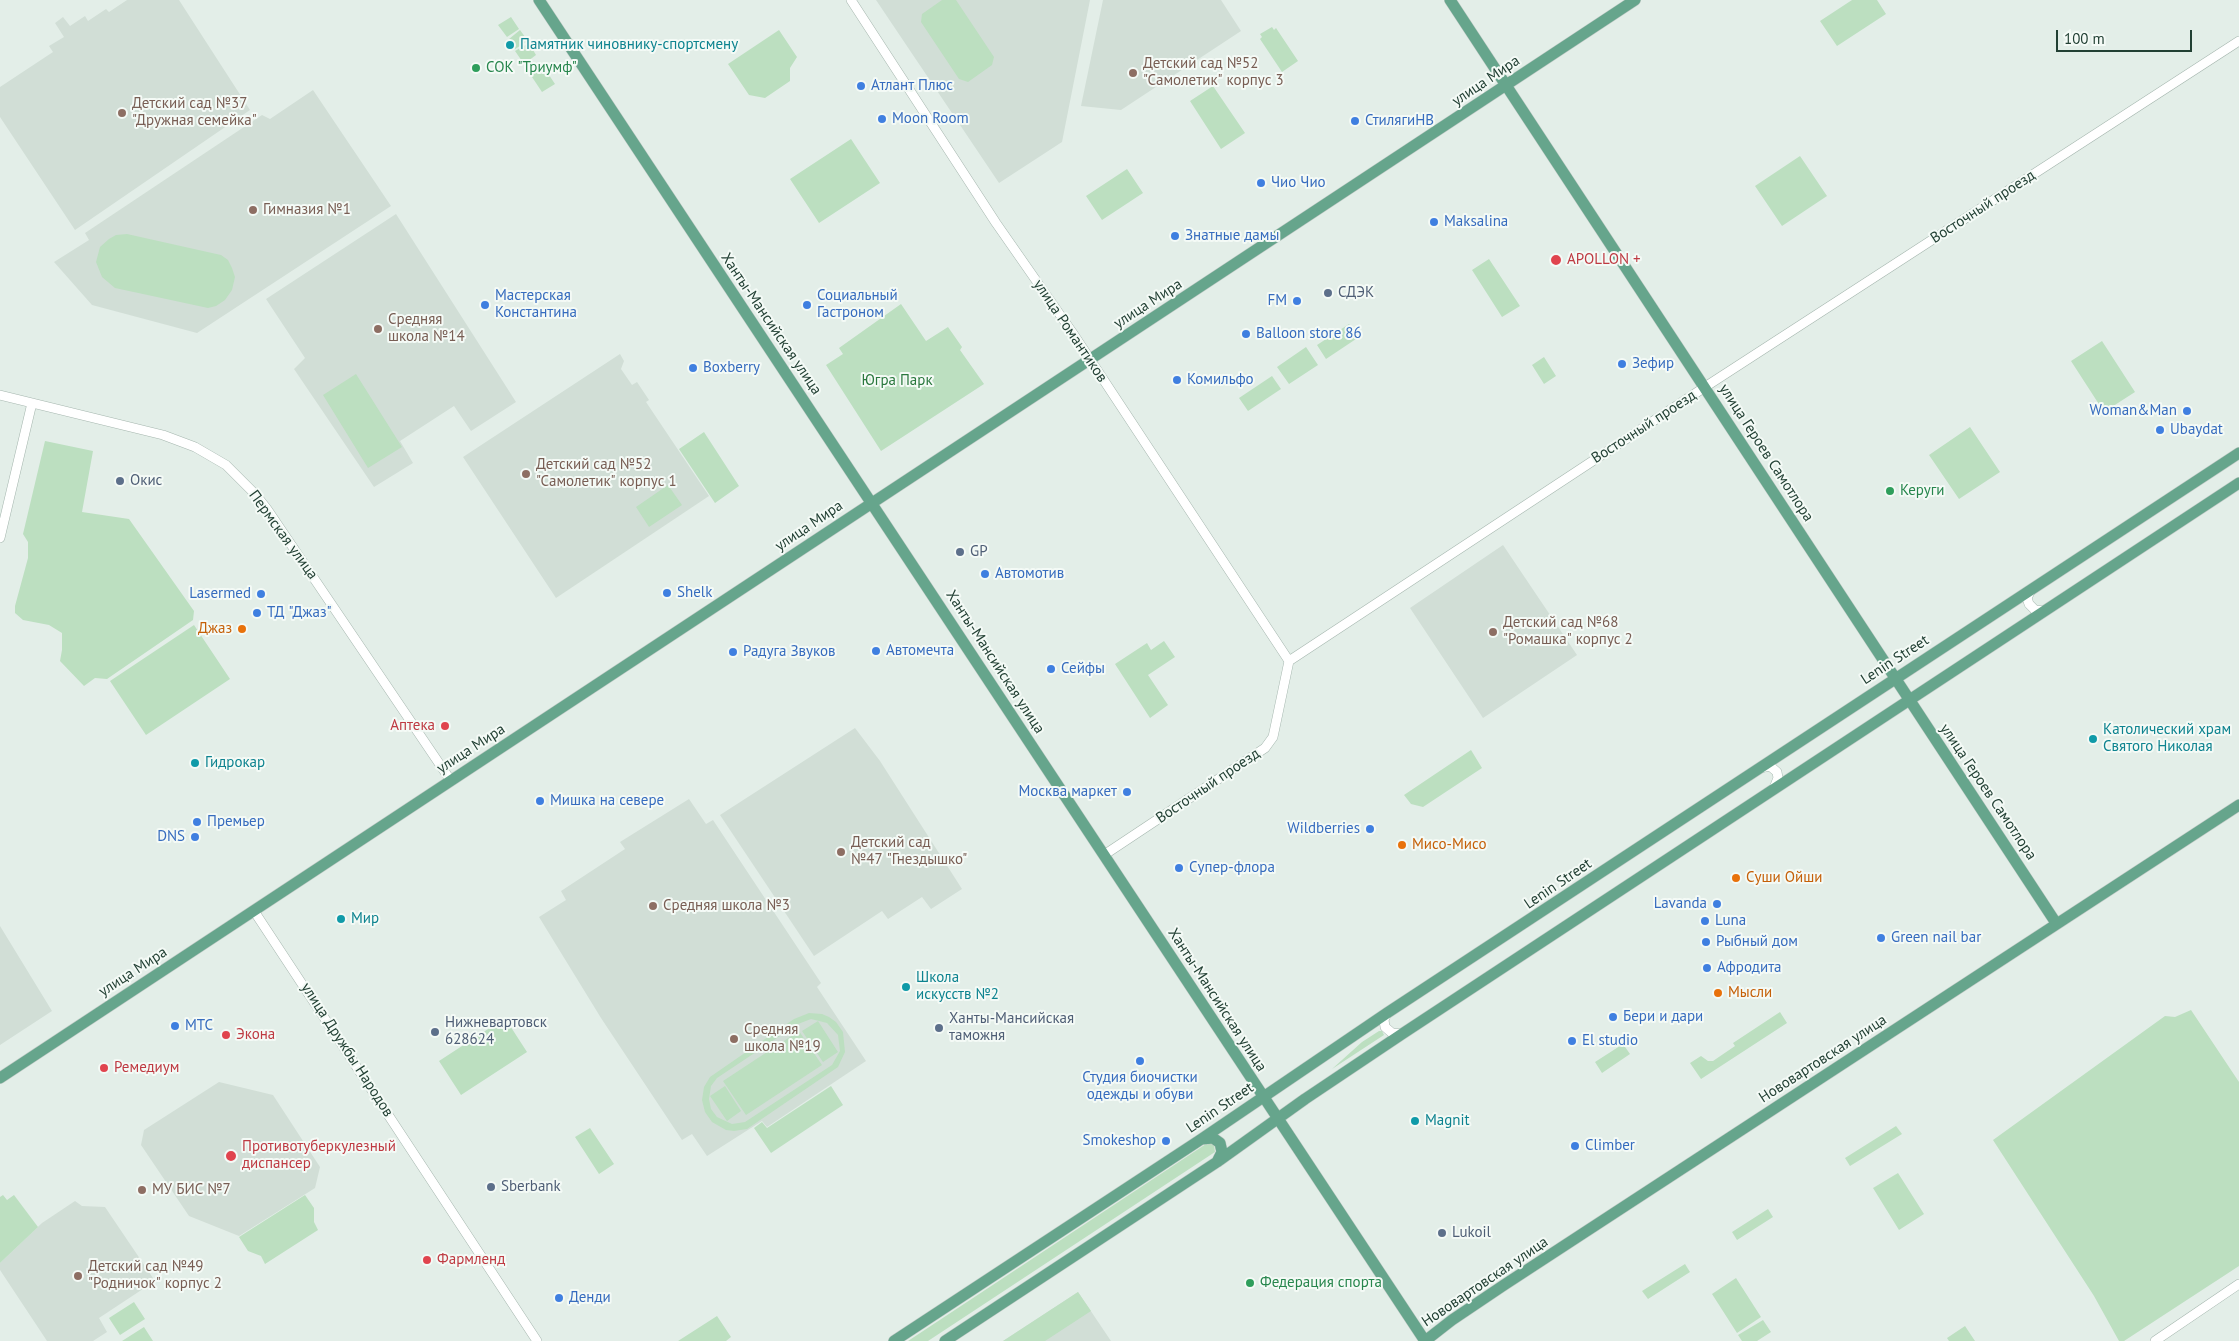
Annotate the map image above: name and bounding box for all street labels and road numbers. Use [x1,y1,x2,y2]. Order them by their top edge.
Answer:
street label: улица Мира [1449,52,1523,110]
street label: Восточный проезд [1927,166,2039,248]
street label: Ханты-Мансийская улица [717,250,825,398]
street label: улица Мира [1110,275,1186,333]
street label: улица Романтиков [1029,276,1111,386]
street label: улица Героев Самотлора [1715,381,1817,525]
street label: Восточный проезд [1588,386,1700,468]
street label: Пермская улица [245,487,321,583]
street label: улица Мира [772,497,846,555]
street label: Ханты-Мансийская улица [942,587,1048,737]
street label: Lenin Street [1858,631,1932,689]
street label: улица Мира [433,720,509,778]
street label: улица Героев Самотлора [1936,721,2040,863]
street label: Восточный проезд [1153,745,1263,827]
street label: Lenin Street [1521,855,1595,913]
street label: Ханты-Мансийская улица [1164,925,1270,1075]
street label: улица Мира [95,943,171,1001]
street label: улица Дружбы Народов [297,980,397,1120]
street label: Нововартовская улица [1756,1011,1890,1107]
street label: Lenin Street [1183,1079,1257,1137]
street label: Нововартовская улица [1418,1233,1552,1331]

